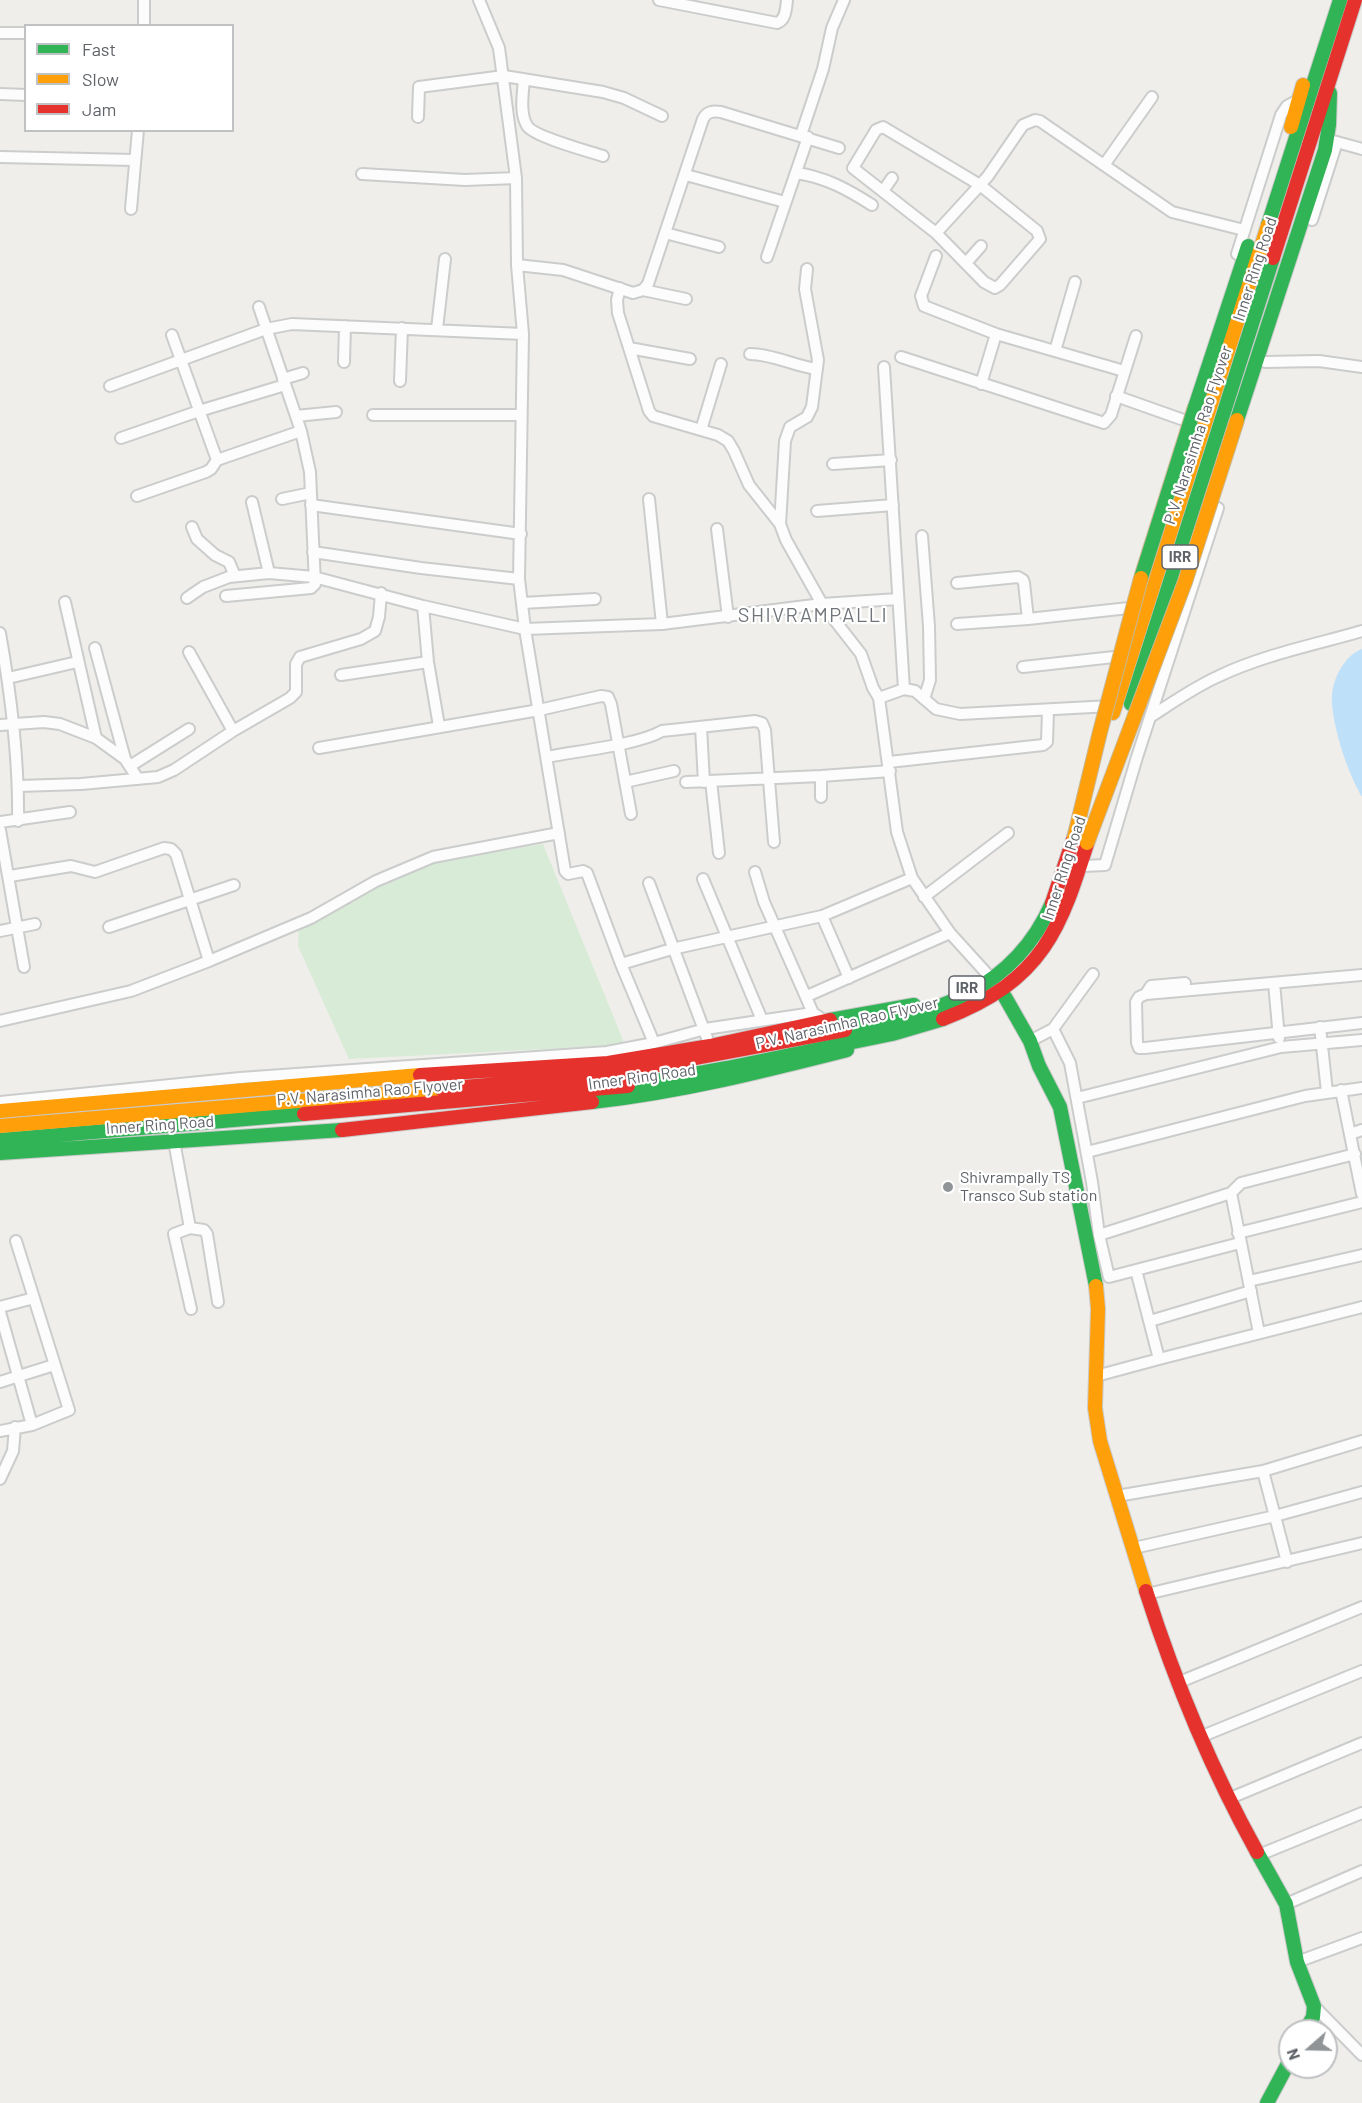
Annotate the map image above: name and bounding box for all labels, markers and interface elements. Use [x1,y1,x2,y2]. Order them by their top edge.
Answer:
legend [24,24,234,132]
text: Fast [82,38,116,60]
text: Slow [82,68,119,90]
text: Jam [82,98,116,120]
street label: Inner Ring Road [1229,214,1281,324]
street label: P.V. Narasimha Rao Flyover [1160,343,1236,527]
road number: IRR [1162,545,1198,569]
district label: SHIVRAMPALLI [738,603,888,627]
street label: Inner Ring Road [1038,813,1090,923]
road number: IRR [949,976,985,1000]
street label: P.V. Narasimha Rao Flyover [754,993,940,1053]
street label: Inner Ring Road [587,1060,697,1094]
street label: P.V. Narasimha Rao Flyover [276,1074,464,1110]
street label: Inner Ring Road [105,1112,215,1138]
place label: Shivrampally TS Transco Sub station [960,1168,1097,1206]
marker: Shivrampally TS Transco Sub station [941,1180,955,1194]
north arrow [1278,2019,1338,2079]
text: N [1282,2046,1303,2063]

